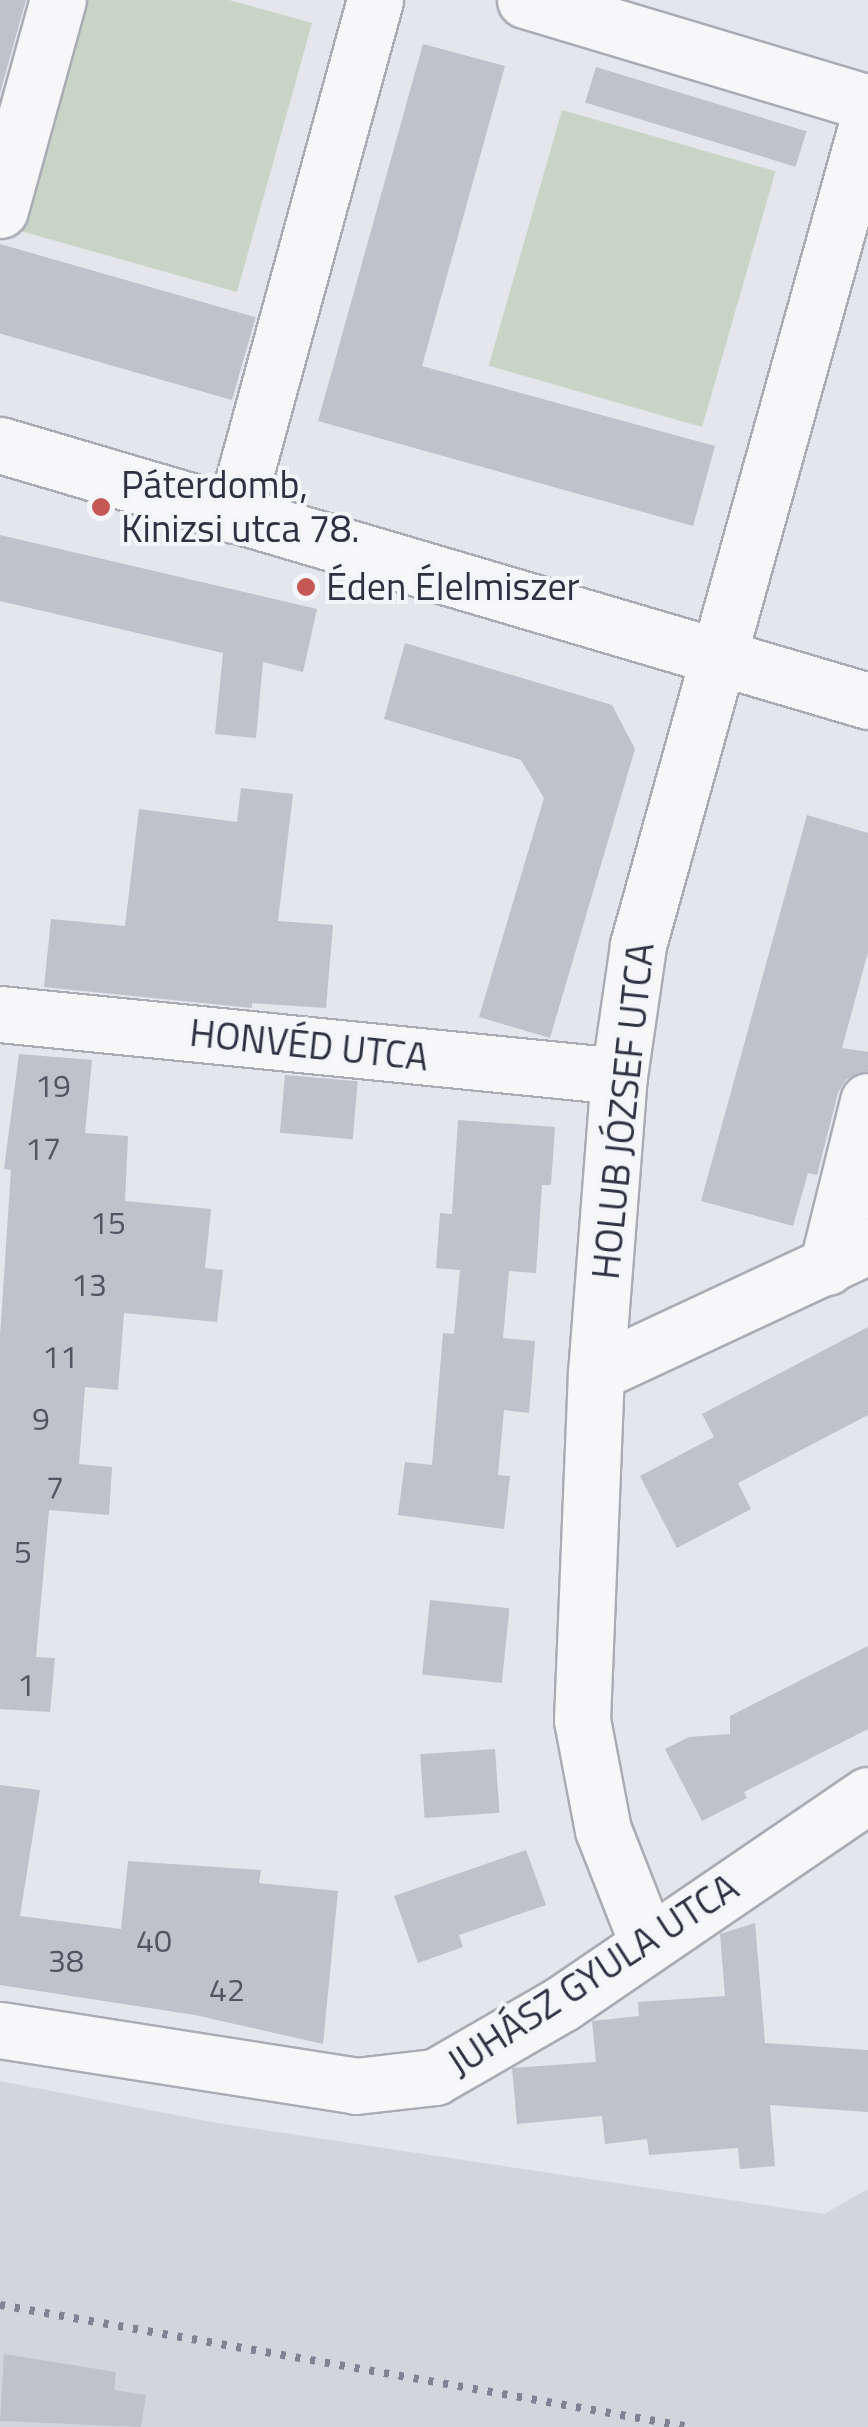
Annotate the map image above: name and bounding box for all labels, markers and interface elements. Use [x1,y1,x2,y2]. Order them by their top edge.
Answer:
place label: Páterdomb, Kinizsi utca 78. [121,462,360,552]
marker: Páterdomb, Kinizsi utca 78. [90,496,112,518]
place label: Éden Élelmiszer [326,564,580,610]
marker: Éden Élelmiszer [295,576,317,598]
street label: HOLUB JÓZSEF UTCA [583,940,663,1282]
street label: HONVÉD UTCA [187,1010,431,1080]
house number: 19 [35,1066,71,1104]
house number: 17 [25,1129,61,1167]
house number: 15 [90,1203,126,1241]
house number: 13 [71,1265,107,1303]
house number: 11 [42,1337,78,1375]
house number: 9 [32,1399,50,1437]
house number: 7 [46,1468,64,1506]
house number: 5 [14,1532,32,1570]
house number: 1 [17,1665,35,1703]
street label: JUHÁSZ GYULA UTCA [439,1864,747,2086]
house number: 40 [136,1921,172,1959]
house number: 38 [48,1941,84,1979]
house number: 42 [209,1970,245,2008]

